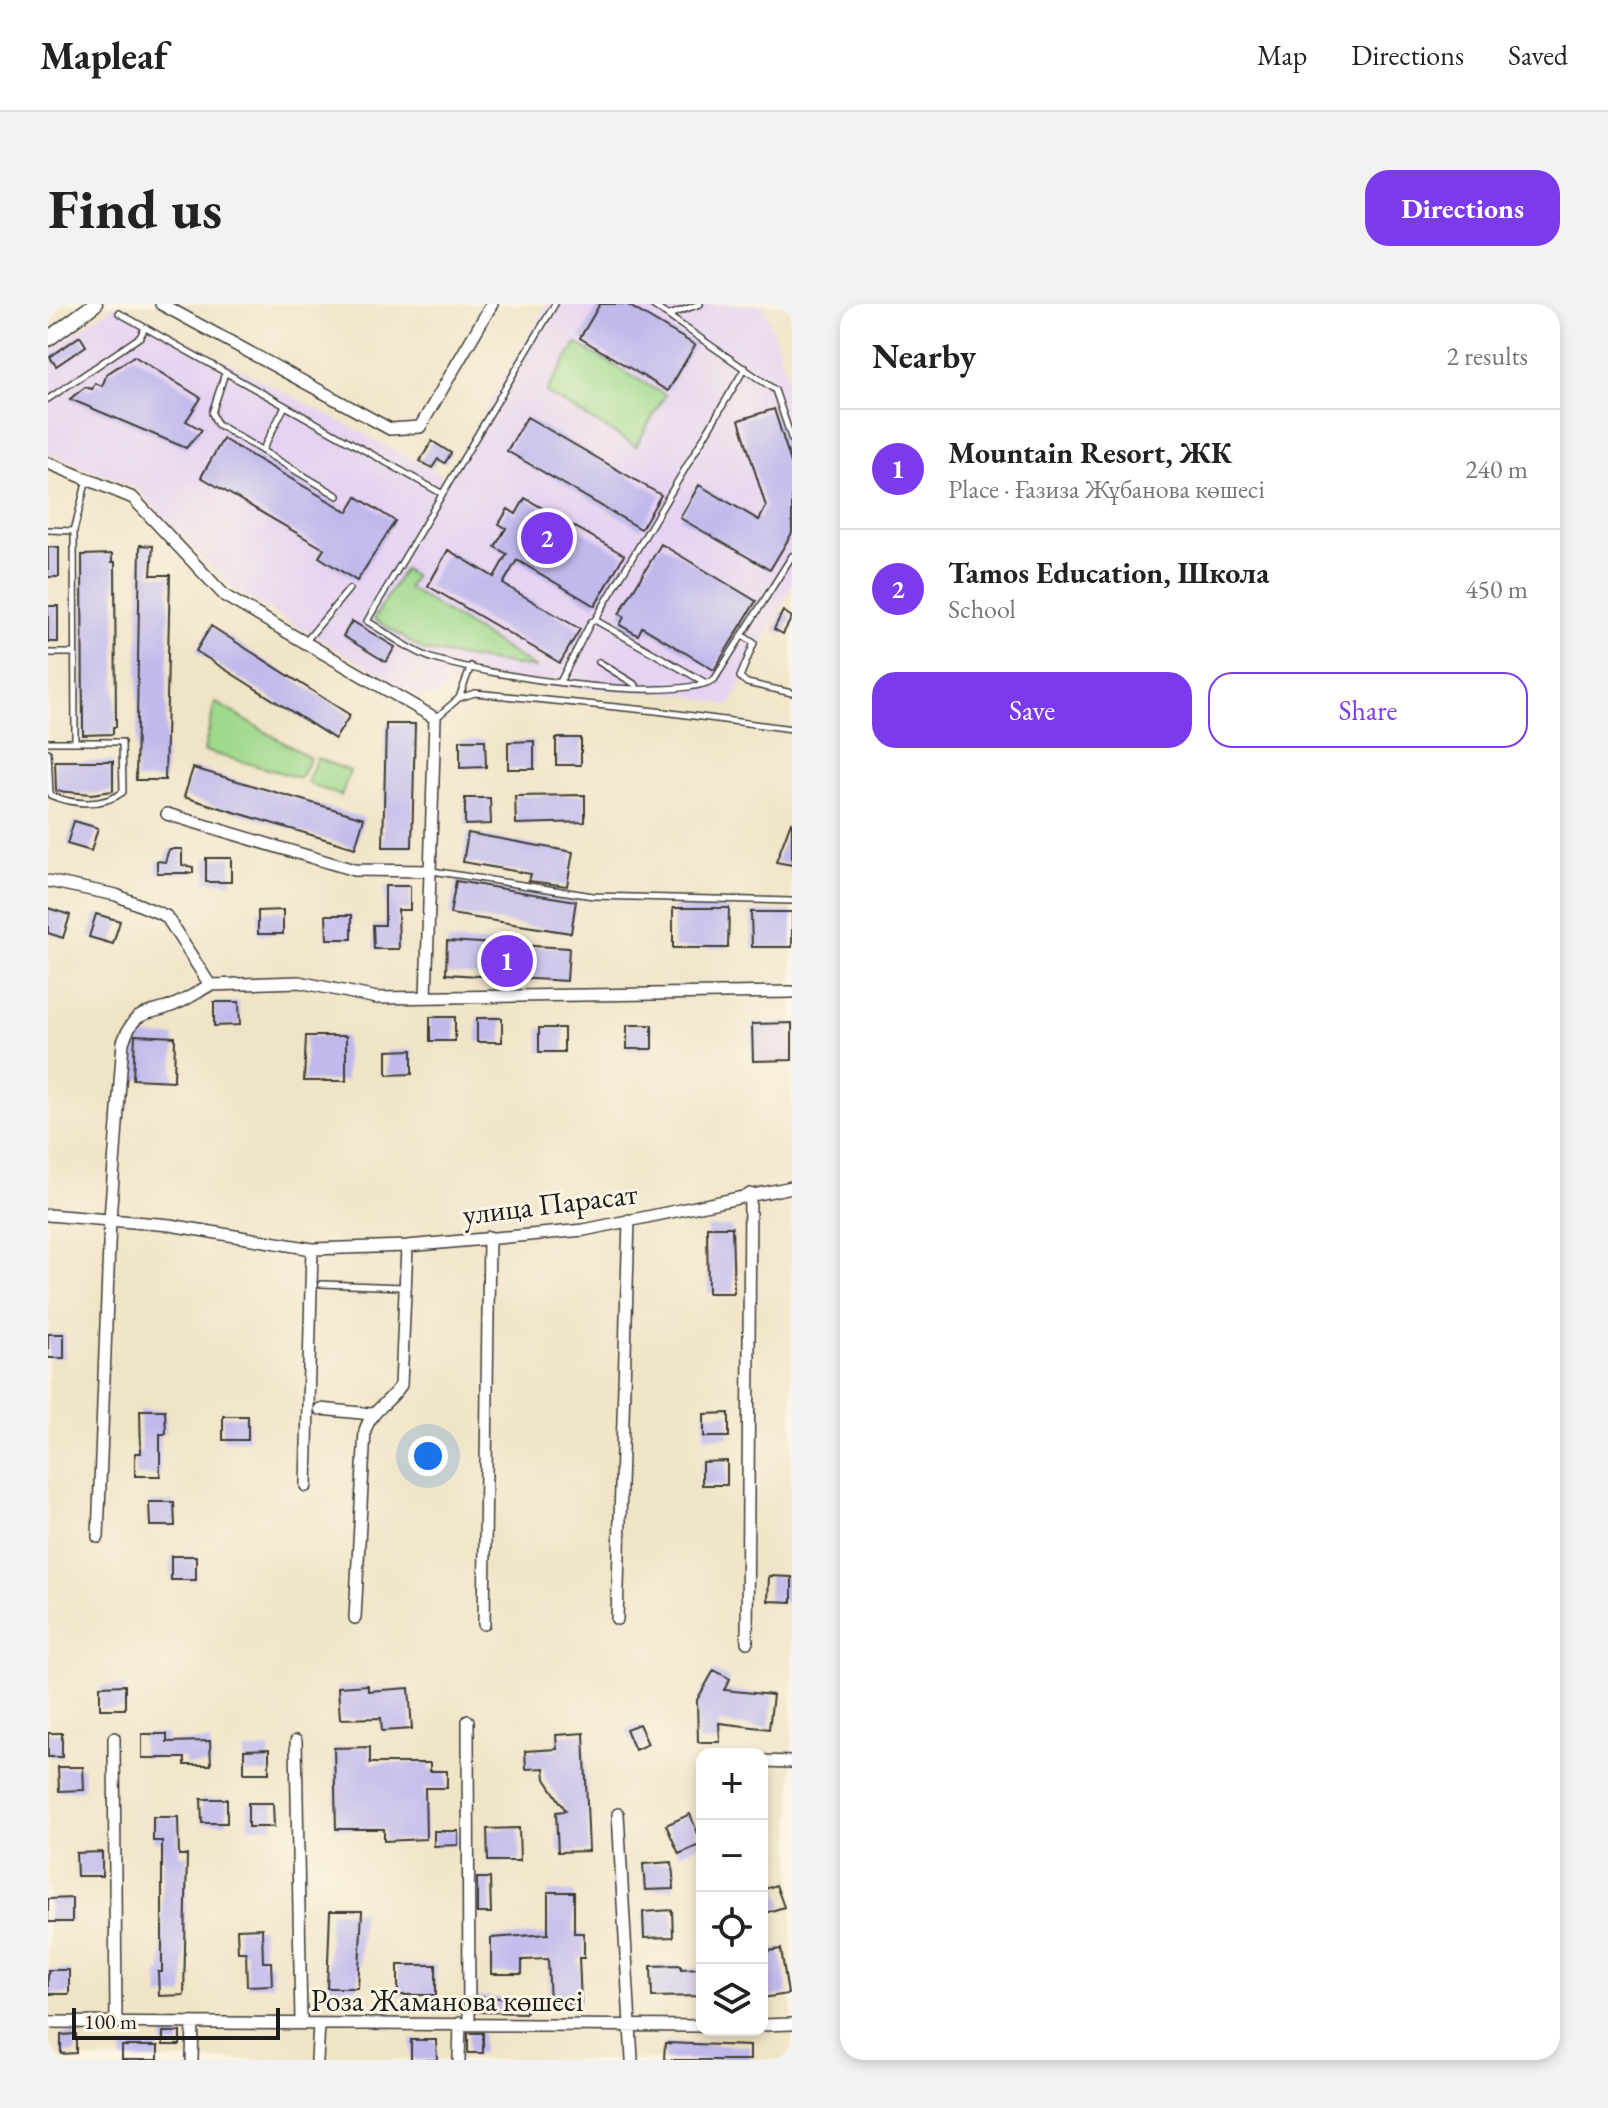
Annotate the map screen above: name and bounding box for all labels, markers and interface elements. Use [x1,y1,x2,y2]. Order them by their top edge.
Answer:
text: Mapleaf [40,31,167,80]
text: Map [1257,37,1307,73]
text: Directions [1351,37,1464,73]
text: Saved [1508,37,1568,73]
button: Directions [1365,170,1560,246]
text: Find us [48,172,222,245]
text: Nearby [872,334,976,378]
text: 2 results [1447,339,1528,373]
text: Mountain Resort, ЖК [948,433,1232,472]
text: 1 [891,452,905,486]
text: 240 m [1465,452,1528,486]
text: Place · Ғазиза Жұбанова көшесі [948,472,1265,506]
pin: 2 [521,508,573,568]
text: Tamos Education, Школа [948,553,1269,592]
text: 2 [891,572,905,606]
text: 450 m [1465,572,1528,606]
text: School [948,592,1016,626]
button: Save [872,672,1192,748]
button: Share [1208,672,1528,748]
pin: 1 [481,931,533,991]
street label: улица Парасат [460,1173,640,1234]
your location [408,1436,448,1476]
map controls [696,1748,768,2036]
button: + [696,1748,768,1820]
button: − [696,1820,768,1892]
button: locate [696,1892,768,1964]
button: layers [696,1964,768,2036]
street label: Роза Жаманова көшесі [311,1981,583,2020]
scale bar [72,2004,280,2040]
text: 100 m [84,2007,137,2036]

